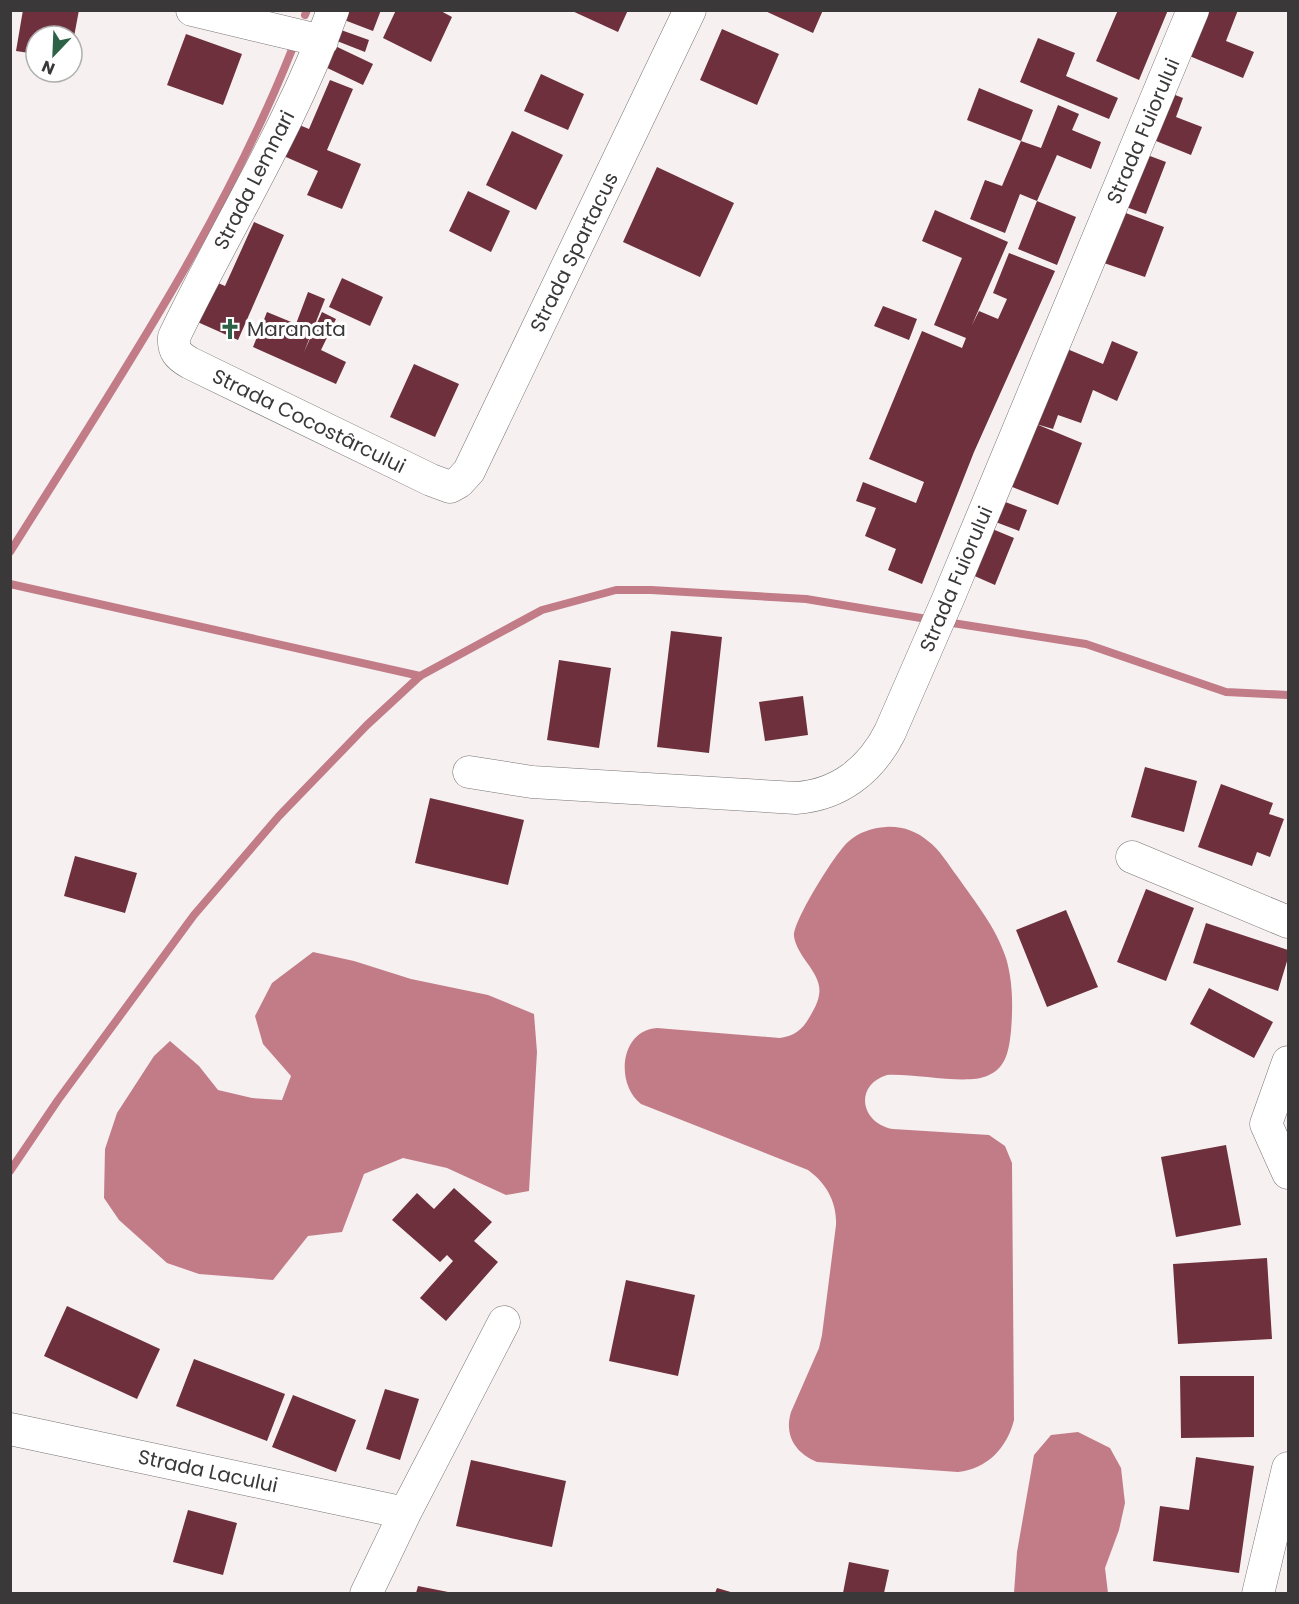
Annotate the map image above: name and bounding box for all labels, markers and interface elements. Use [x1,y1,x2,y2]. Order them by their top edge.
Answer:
north arrow [24,24,84,84]
text: N [38,54,58,80]
street label: Strada Fuiorului [1100,54,1186,208]
street label: Strada Lemnari [207,106,301,254]
street label: Strada Spartacus [523,167,625,337]
place label: Maranata [247,315,346,343]
church icon: Maranata [218,317,242,341]
street label: Strada Cocostârcului [208,362,410,480]
street label: Strada Fuiorului [913,502,999,656]
street label: Strada Lacului [136,1443,280,1499]

